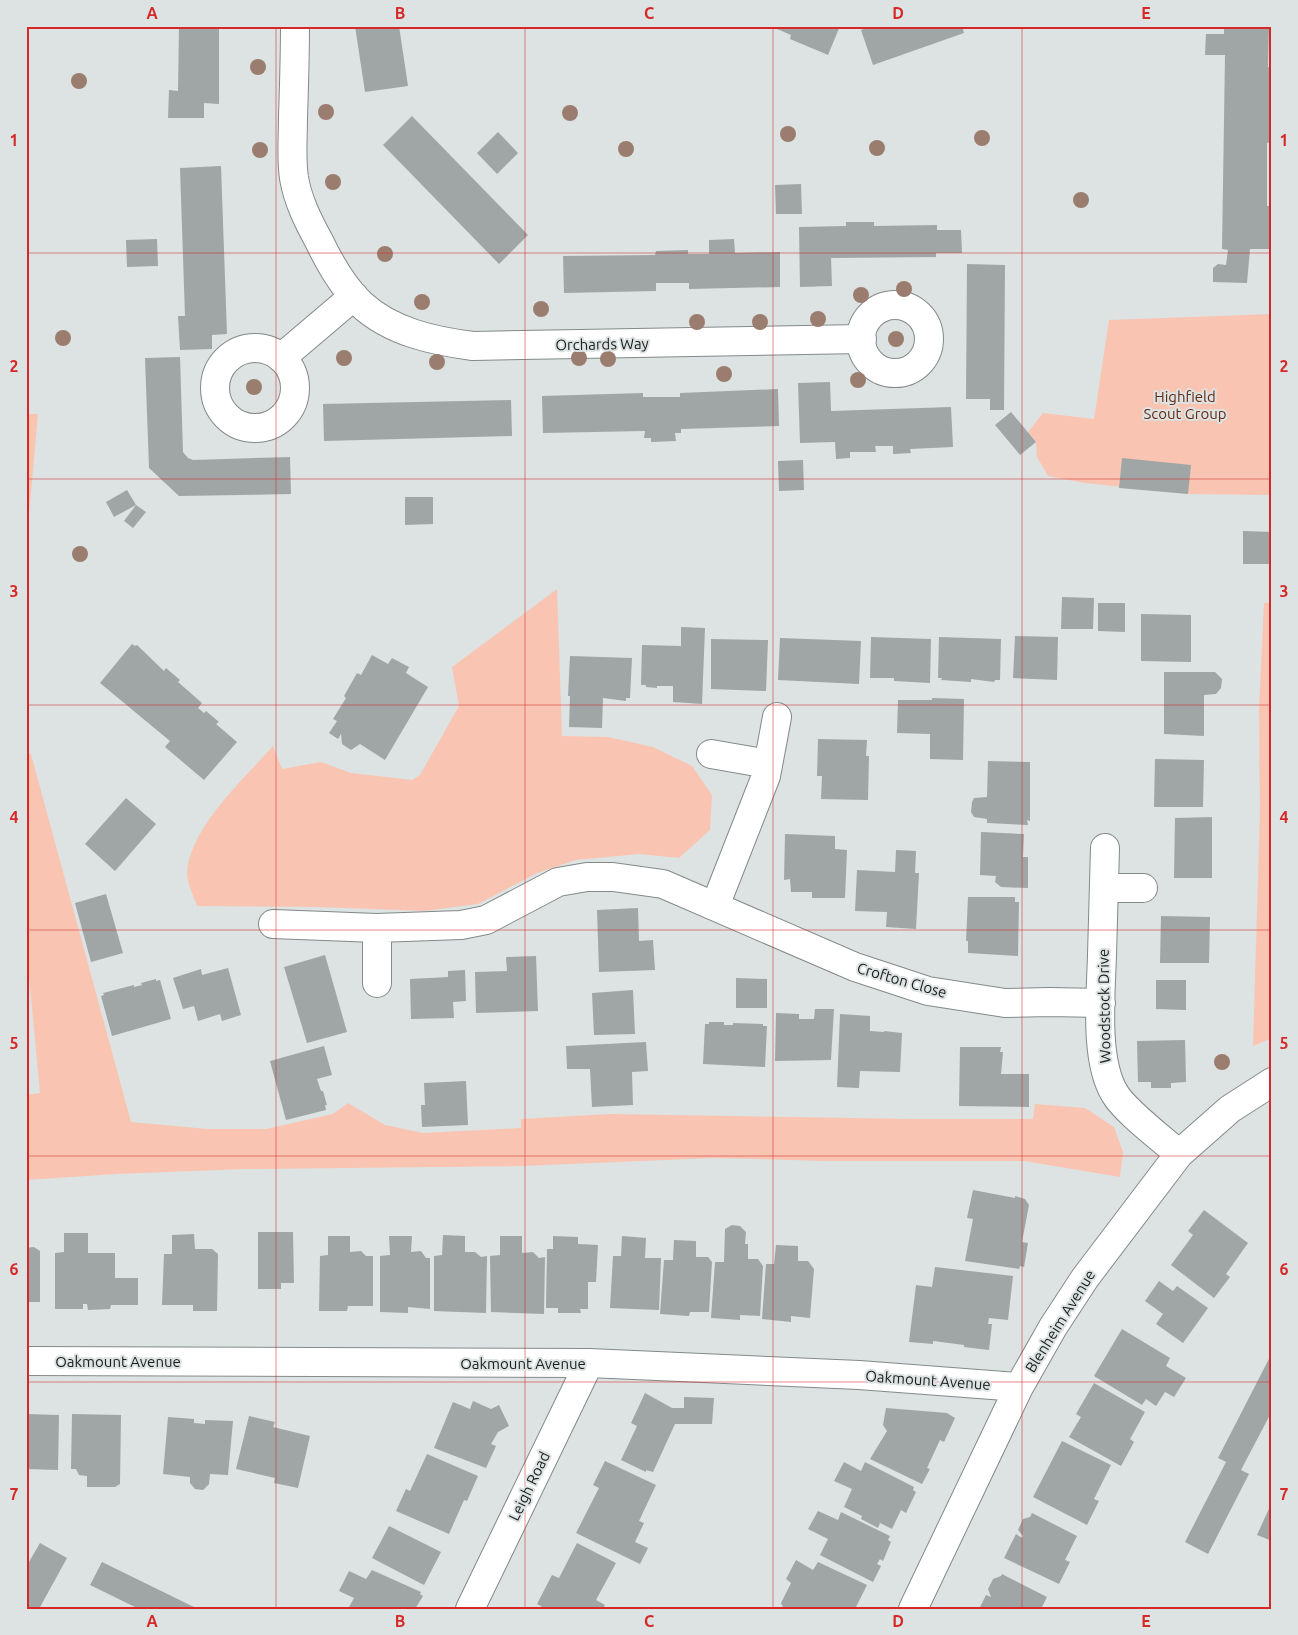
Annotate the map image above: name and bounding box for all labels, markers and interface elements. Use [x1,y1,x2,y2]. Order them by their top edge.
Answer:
text: A [146,4,158,22]
text: B [395,4,405,22]
text: C [644,4,654,22]
text: D [892,4,904,22]
text: E [1141,4,1151,22]
text: 1 [9,131,19,149]
text: 1 [1279,131,1289,149]
street label: Orchards Way [555,335,649,353]
text: 2 [9,357,19,375]
text: 2 [1279,357,1289,375]
park label: Highfield Scout Group [1143,388,1227,422]
text: 3 [9,582,19,600]
text: 3 [1279,582,1289,600]
text: 4 [9,808,19,826]
text: 4 [1279,808,1289,826]
street label: Woodstock Drive [1095,949,1113,1063]
street label: Crofton Close [855,959,949,1001]
text: 5 [9,1034,19,1052]
text: 5 [1279,1034,1289,1052]
text: 6 [9,1260,19,1278]
text: 6 [1279,1260,1289,1278]
street label: Blenheim Avenue [1022,1267,1098,1375]
street label: Oakmount Avenue [55,1353,181,1370]
street label: Oakmount Avenue [460,1355,586,1372]
street label: Oakmount Avenue [865,1367,991,1393]
street label: Leigh Road [505,1449,553,1523]
text: 7 [9,1485,19,1503]
text: 7 [1279,1485,1289,1503]
text: A [146,1612,158,1630]
text: B [395,1612,405,1630]
text: C [644,1612,654,1630]
text: D [892,1612,904,1630]
text: E [1141,1612,1151,1630]

